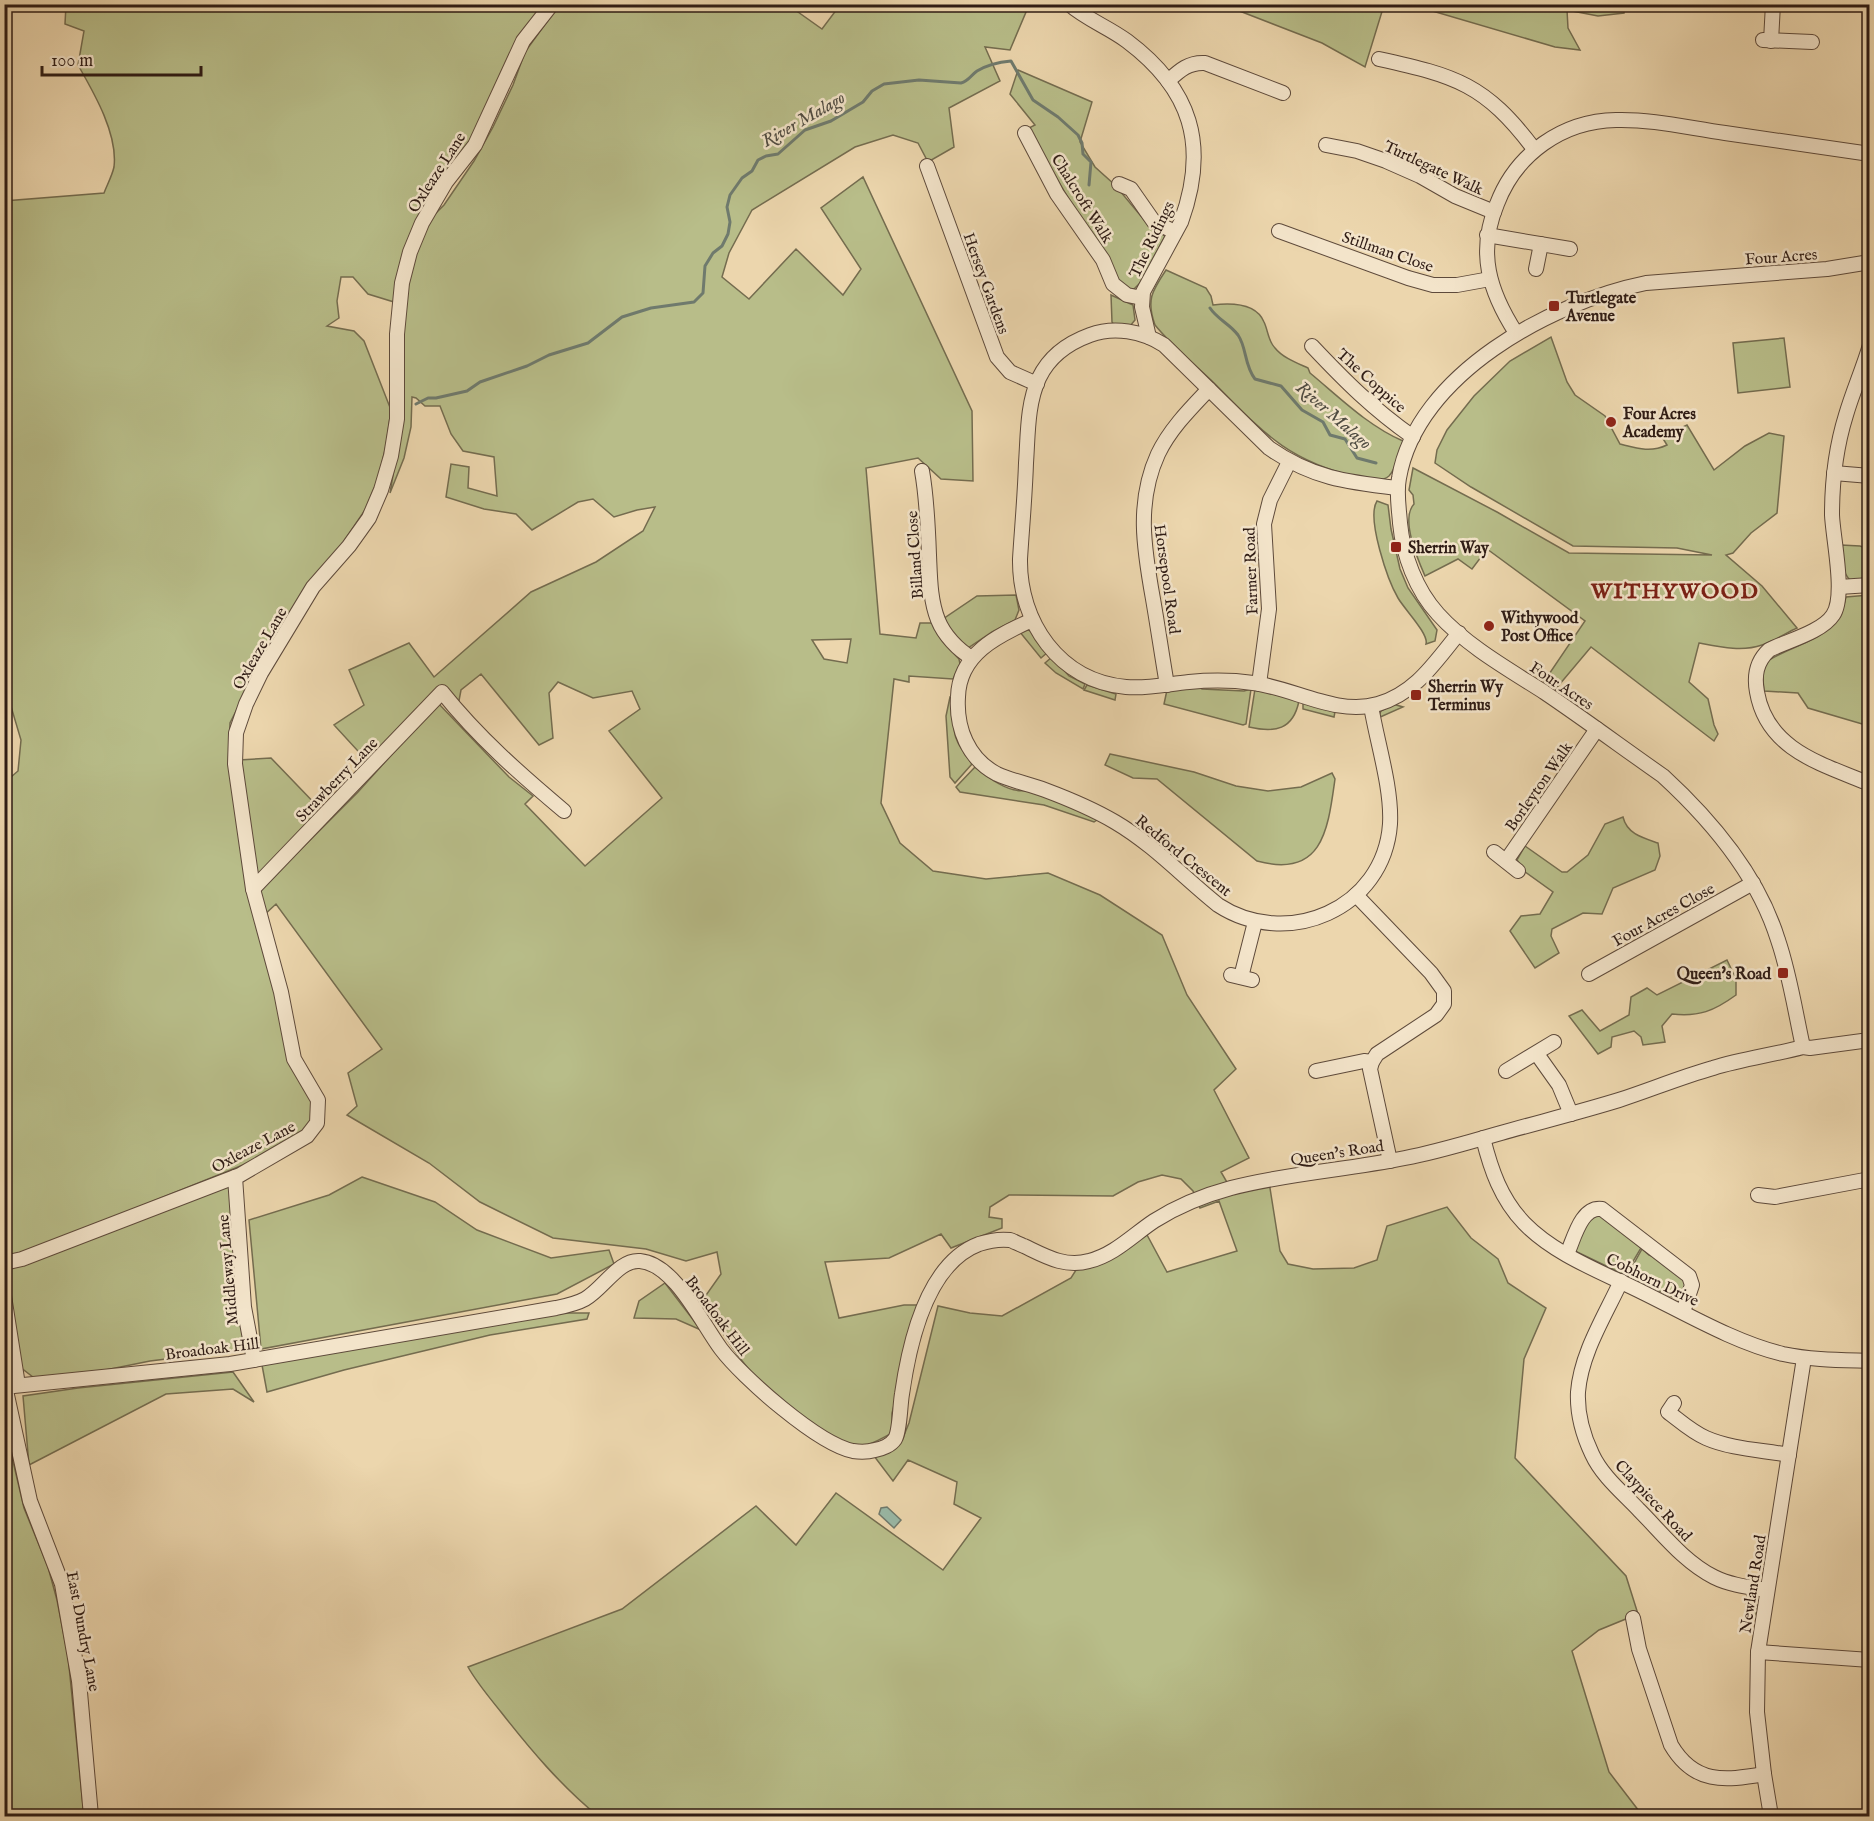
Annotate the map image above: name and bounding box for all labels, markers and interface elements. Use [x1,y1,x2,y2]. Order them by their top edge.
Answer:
scale bar [42,39,201,77]
text: 100 m [51,50,93,73]
water label: River Malago [758,87,850,154]
street label: Oxleaze Lane [404,129,471,217]
street label: Turtlegate Walk [1380,137,1487,201]
street label: Chalcroft Walk [1046,151,1117,248]
street label: The Ridings [1126,198,1180,282]
street label: Stillman Close [1339,228,1436,278]
street label: Hersey Gardens [957,230,1013,338]
street label: Four Acres [1744,245,1819,271]
place label: Turtlegate Avenue [1565,289,1637,327]
marker: Turtlegate Avenue [1547,299,1561,313]
street label: The Coppice [1332,345,1410,418]
water label: River Malago [1290,377,1376,455]
place label: Four Acres Academy [1622,405,1696,443]
marker: Four Acres Academy [1604,415,1618,429]
street label: Billand Close [903,510,929,600]
street label: Horsepool Road [1148,523,1184,636]
street label: Farmer Road [1240,526,1264,615]
place label: Sherrin Way [1408,539,1490,559]
marker: Sherrin Way [1389,540,1403,554]
district label: WITHYWOOD [1590,578,1759,606]
street label: Oxleaze Lane [229,604,292,694]
place label: Withywood Post Office [1500,609,1579,647]
marker: Withywood Post Office [1482,619,1496,633]
street label: Four Acres [1525,658,1597,716]
place label: Sherrin Wy Terminus [1427,678,1504,716]
marker: Sherrin Wy Terminus [1409,688,1423,702]
street label: Strawberry Lane [292,734,383,827]
street label: Borleyton Walk [1501,738,1578,836]
street label: Redford Crescent [1130,811,1235,902]
street label: Four Acres Close [1609,879,1718,952]
place label: Queen's Road [1677,965,1771,985]
marker: Queen's Road [1776,966,1790,980]
street label: Oxleaze Lane [209,1117,299,1178]
street label: Queen's Road [1289,1137,1386,1171]
street label: Middleway Lane [214,1214,244,1326]
street label: Cobhorn Drive [1602,1250,1702,1312]
street label: Broadoak Hill [680,1272,753,1361]
street label: Broadoak Hill [164,1334,261,1366]
street label: Claypiece Road [1610,1456,1696,1547]
street label: Newland Road [1736,1533,1772,1635]
street label: East Dundry Lane [61,1569,104,1693]

